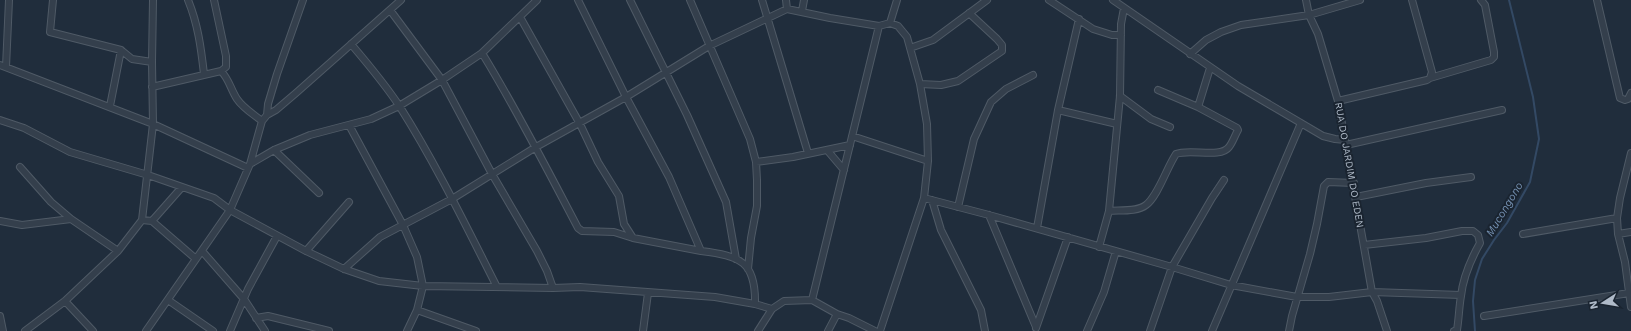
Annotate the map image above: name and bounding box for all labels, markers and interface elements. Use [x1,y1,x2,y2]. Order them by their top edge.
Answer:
street label: RUA DO JARDIM DO EDEN [1333,102,1366,229]
water label: Mucongono [1483,180,1526,239]
north arrow [1583,283,1623,323]
text: N [1587,300,1601,310]

